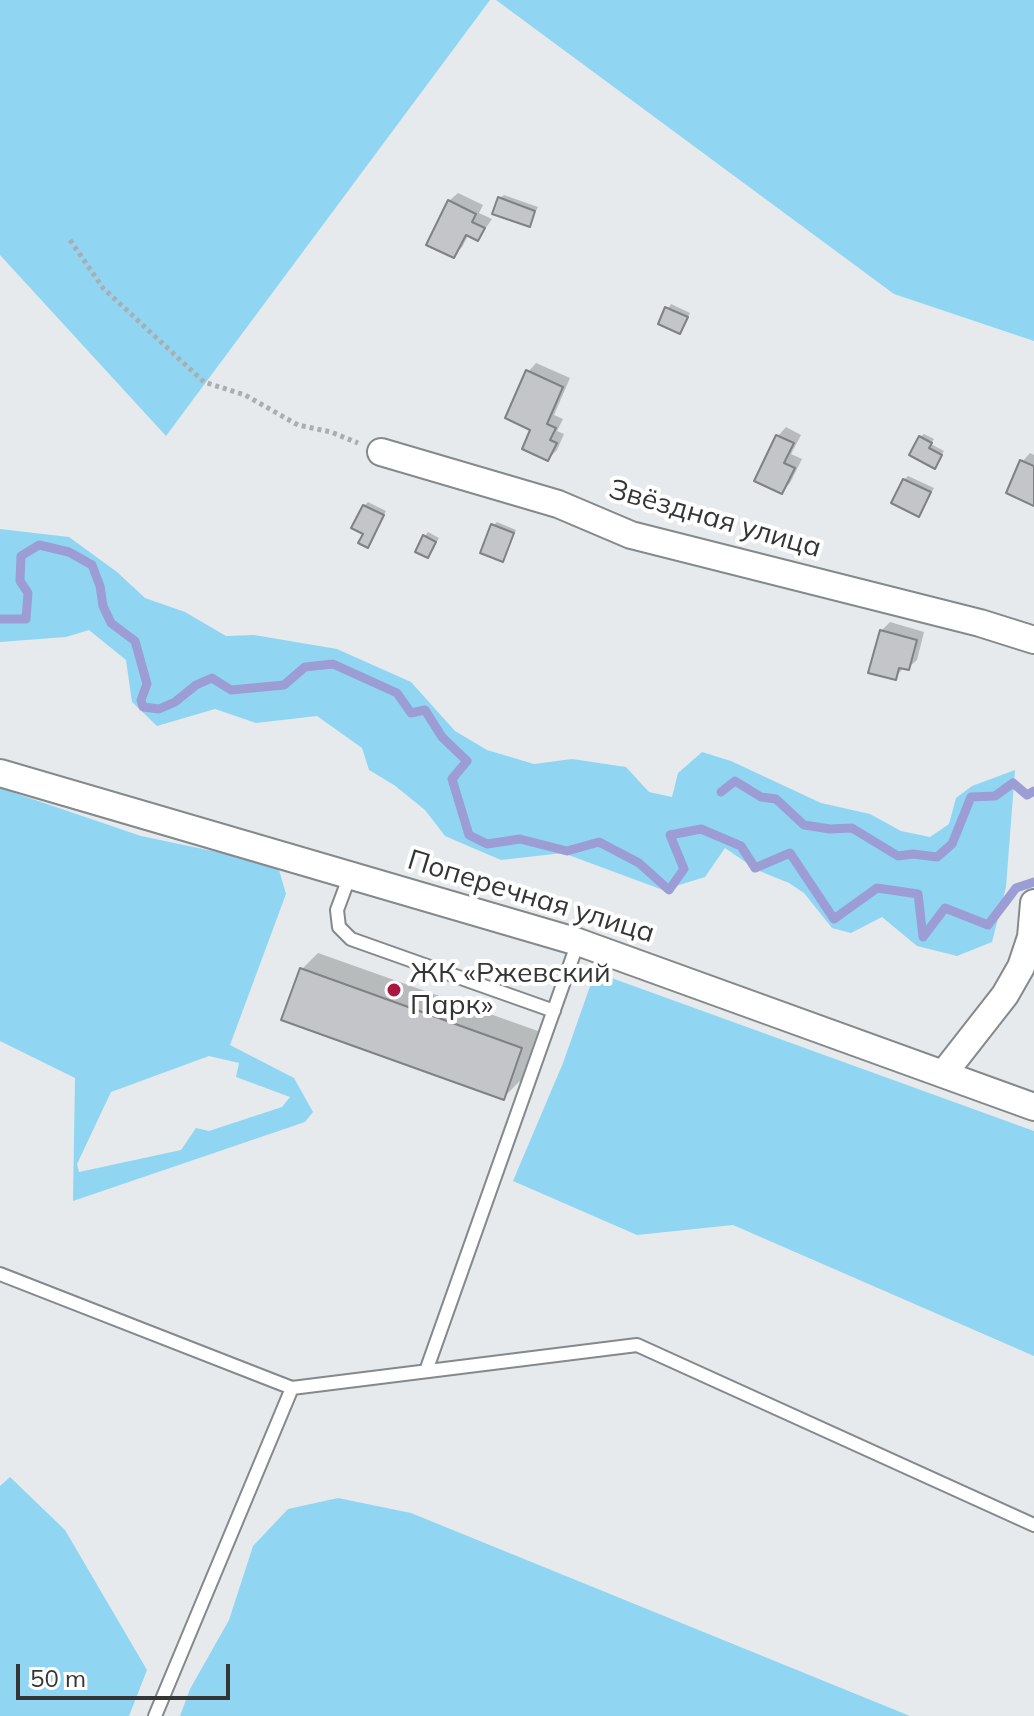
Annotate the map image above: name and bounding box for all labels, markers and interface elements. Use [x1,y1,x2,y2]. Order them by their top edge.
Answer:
street label: Звёздная улица [605,473,825,565]
street label: Поперечная улица [404,843,658,951]
place label: ЖК «Ржевский Парк» [410,957,611,1023]
marker: ЖК «Ржевский Парк» [385,981,403,999]
scale bar [20,1648,234,1698]
text: 50 m [30,1663,86,1693]

